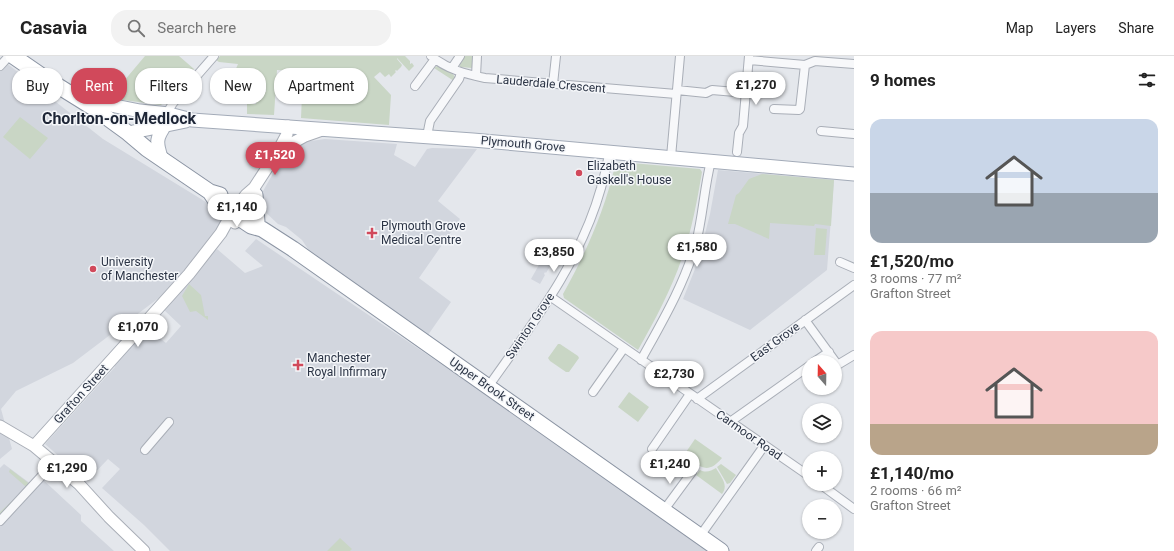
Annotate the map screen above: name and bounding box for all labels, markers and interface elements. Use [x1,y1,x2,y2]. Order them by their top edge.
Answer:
search box [111,10,391,46]
text: Casavia [20,16,87,39]
icon: search [125,17,147,39]
text: Search here [157,19,236,37]
text: Map [1006,20,1033,36]
text: Layers [1055,20,1096,36]
text: Share [1118,20,1154,36]
chip: Buy [12,68,63,104]
chip: Rent [71,68,127,104]
chip: Filters [135,68,202,104]
chip: New [210,68,266,104]
chip: Apartment [274,68,368,104]
icon: filters [1136,69,1158,91]
text: 9 homes [870,70,936,90]
street label: Lauderdale Crescent [496,72,606,96]
pin: £1,270 [723,72,789,106]
text: £1,270 [736,77,776,92]
district label: Chorlton-on-Medlock [42,109,197,128]
street label: Plymouth Grove [480,133,566,155]
pin: £1,520 [242,142,308,176]
icon: home [978,145,1050,217]
text: £1,520 [255,147,295,162]
place label: Elizabeth Gaskell's House [587,159,671,187]
marker: Elizabeth Gaskell's House [574,168,584,178]
pin: £1,140 [204,194,270,228]
text: £1,140 [217,199,257,214]
place label: Plymouth Grove Medical Centre [381,219,466,247]
marker: Plymouth Grove Medical Centre [366,227,378,239]
pin: £1,580 [664,234,730,268]
pin: £3,850 [521,239,587,273]
text: £1,580 [677,239,717,254]
text: £3,850 [534,244,574,259]
text: £1,520/mo [870,251,954,271]
place label: University of Manchester [101,255,178,283]
marker: University of Manchester [88,264,98,274]
text: 3 rooms · 77 m² [870,271,962,286]
text: Grafton Street [870,286,951,301]
street label: Swinton Grove [503,290,557,362]
pin: £1,070 [105,314,171,348]
text: £1,070 [118,319,158,334]
street label: East Grove [748,319,802,365]
place label: Manchester Royal Infirmary [307,351,387,379]
street label: Upper Brook Street [447,354,537,424]
north arrow [802,355,842,395]
map controls [802,355,842,539]
icon: home [978,357,1050,429]
marker: Manchester Royal Infirmary [292,359,304,371]
pin: £2,730 [641,361,707,395]
street label: Grafton Street [51,362,111,426]
text: £2,730 [654,366,694,381]
button: layers [802,403,842,443]
street label: Carmoor Road [713,407,785,463]
pin: £1,240 [637,451,703,485]
button: + [802,451,842,491]
pin: £1,290 [34,455,100,489]
text: £1,240 [650,456,690,471]
text: £1,290 [47,460,87,475]
text: £1,140/mo [870,463,954,483]
text: 2 rooms · 66 m² [870,483,962,498]
text: Grafton Street [870,498,951,513]
button: − [802,499,842,539]

